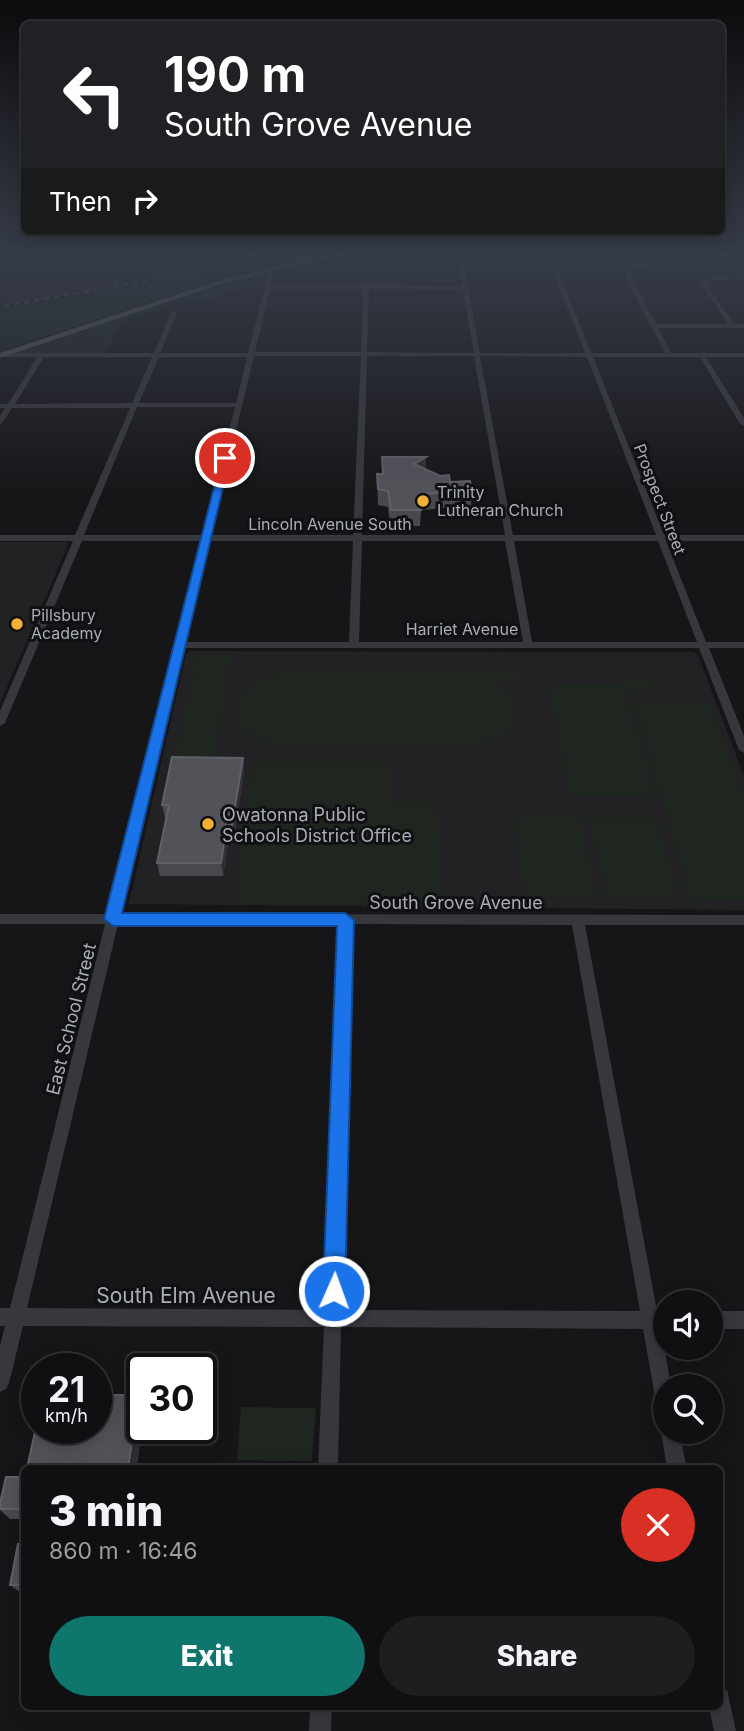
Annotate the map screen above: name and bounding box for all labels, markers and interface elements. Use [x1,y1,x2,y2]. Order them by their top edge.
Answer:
text: 190 m [164,45,306,104]
icon: left [49,49,140,140]
text: South Grove Avenue [164,105,472,144]
icon: right [126,182,164,220]
text: Then [49,186,112,217]
pin [195,428,255,488]
icon: arrive [206,439,244,477]
street label: Prospect Street [630,441,690,557]
place label: Trinity Lutheran Church [437,482,563,520]
marker: Trinity Lutheran Church [415,493,431,509]
street label: Lincoln Avenue South [248,514,412,534]
place label: Pillsbury Academy [31,605,102,643]
marker: Pillsbury Academy [9,616,25,632]
street label: Harriet Avenue [406,619,518,639]
place label: Owatonna Public Schools District Office [222,804,412,846]
marker: Owatonna Public Schools District Office [200,816,216,832]
street label: South Grove Avenue [369,892,543,913]
street label: East School Street [42,941,100,1097]
position arrow [297,1254,371,1328]
street label: South Elm Avenue [96,1283,276,1308]
map controls [653,1290,723,1444]
button: sound [653,1290,723,1360]
speed limit sign: 30 [126,1353,217,1444]
text: 21 [48,1368,85,1410]
button: search [653,1374,723,1444]
text: km/h [45,1405,88,1426]
text: 3 min [49,1485,163,1536]
button: close [621,1488,695,1562]
text: 860 m · 16:46 [49,1537,198,1565]
button: Exit [49,1616,365,1696]
button: Share [379,1616,695,1696]

